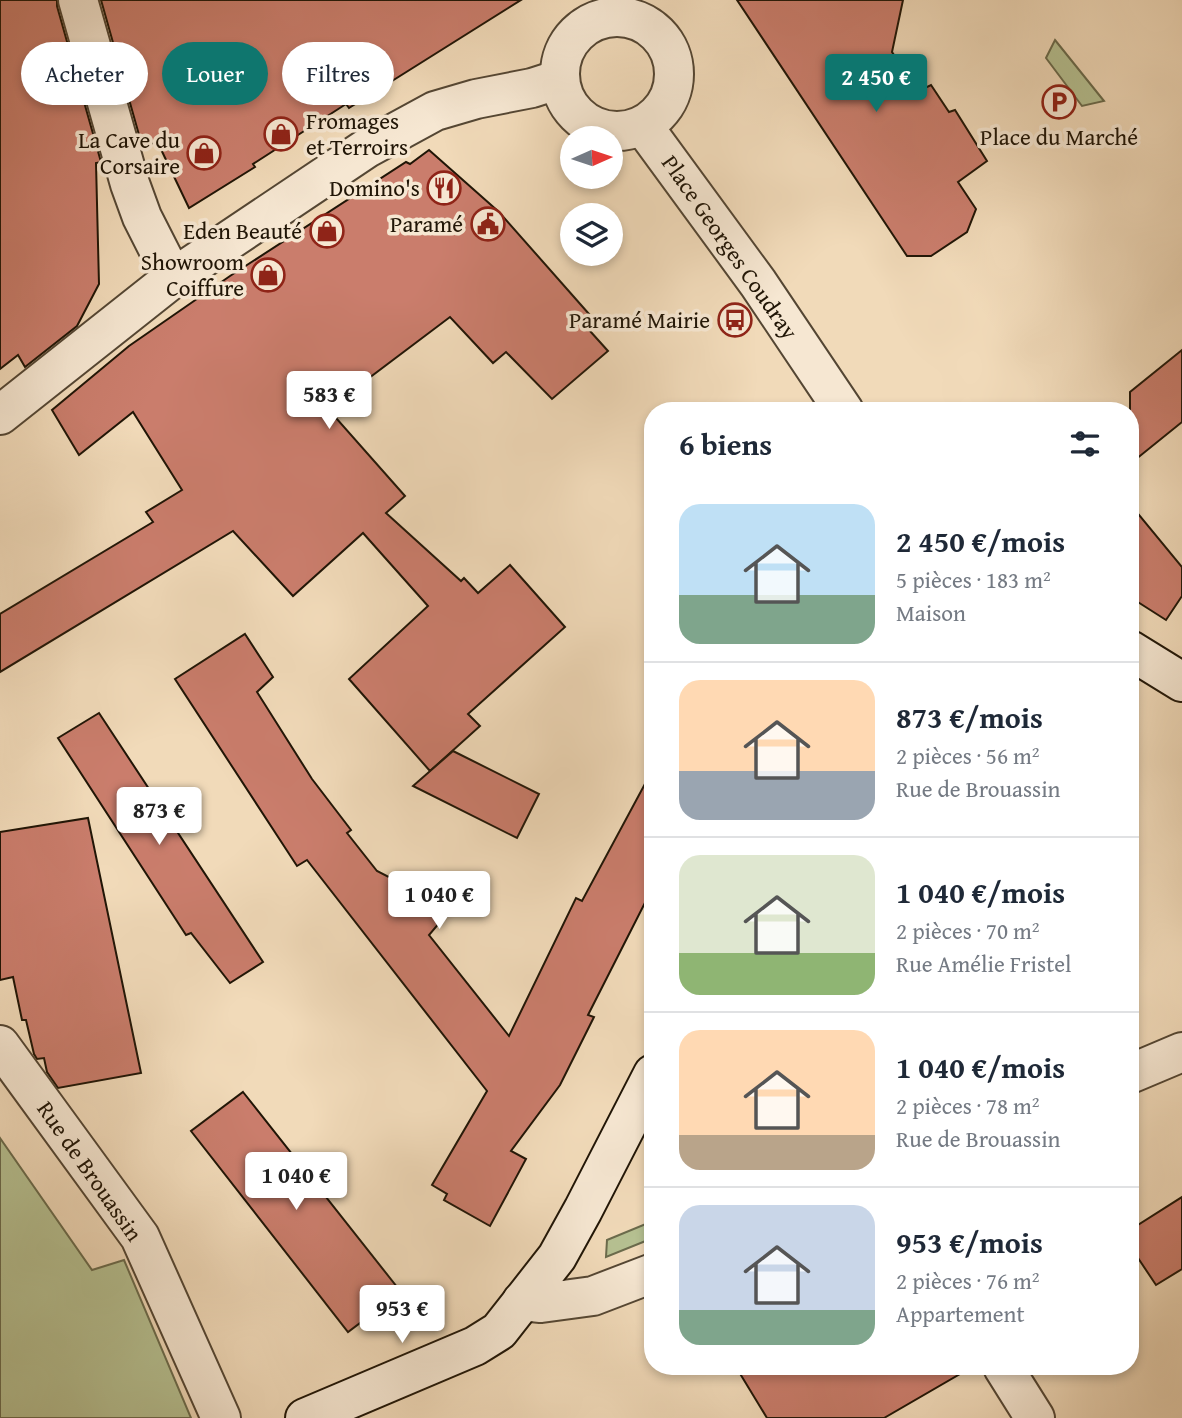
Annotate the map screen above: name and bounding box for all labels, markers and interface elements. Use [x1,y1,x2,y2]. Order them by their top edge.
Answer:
chip: Acheter [21,42,148,105]
chip: Louer [162,42,268,105]
chip: Filtres [282,42,394,105]
pin: 2 450 € [811,54,941,114]
text: 2 450 € [841,60,911,93]
parking icon: Place du Marché [1040,83,1078,121]
place label: Fromages et Terroirs [306,104,408,163]
shop icon: Fromages et Terroirs [262,115,300,153]
place label: Place du Marché [980,120,1138,153]
place label: La Cave du Corsaire [78,123,181,182]
north arrow [560,126,623,189]
map controls [560,126,623,266]
shop icon: La Cave du Corsaire [185,134,223,172]
street label: Place Georges Coudray [654,148,807,346]
restaurant icon: Domino's [425,169,463,207]
place label: Domino's [329,171,420,204]
button: layers [560,203,623,266]
public building icon: Paramé [469,205,507,243]
place label: Paramé [390,207,463,240]
shop icon: Eden Beauté [308,212,346,250]
place label: Eden Beauté [183,214,302,247]
place label: Showroom Coiffure [141,245,244,304]
shop icon: Showroom Coiffure [249,256,287,294]
bus stop icon: Paramé Mairie [716,301,754,339]
place label: Paramé Mairie [569,303,710,336]
pin: 583 € [280,372,378,431]
text: 583 € [303,377,355,410]
text: 6 biens [679,422,772,466]
icon: filters [1066,425,1104,463]
text: 2 450 €/mois [896,519,1065,563]
icon: home [735,532,819,616]
text: 5 pièces · 183 m² [896,563,1051,596]
text: Maison [896,596,966,629]
text: 873 €/mois [896,695,1043,739]
icon: home [735,708,819,792]
text: 2 pièces · 56 m² [896,739,1040,772]
text: Rue de Brouassin [896,772,1061,805]
pin: 873 € [110,788,208,847]
text: 873 € [133,793,185,826]
text: 1 040 €/mois [896,870,1065,914]
pin: 1 040 € [374,872,504,931]
text: 1 040 € [404,877,474,910]
icon: home [735,883,819,967]
text: 2 pièces · 70 m² [896,914,1040,947]
text: Rue Amélie Fristel [896,947,1072,980]
text: 1 040 €/mois [896,1045,1065,1089]
icon: home [735,1058,819,1142]
text: 2 pièces · 78 m² [896,1089,1040,1122]
street label: Rue de Brouassin [30,1094,151,1248]
text: Rue de Brouassin [896,1122,1061,1155]
pin: 1 040 € [231,1152,361,1212]
text: 1 040 € [261,1158,331,1191]
text: 953 €/mois [896,1220,1043,1264]
icon: home [735,1233,819,1317]
text: 2 pièces · 76 m² [896,1264,1040,1297]
pin: 953 € [353,1286,451,1345]
text: 953 € [376,1291,428,1324]
text: Appartement [896,1297,1025,1330]

